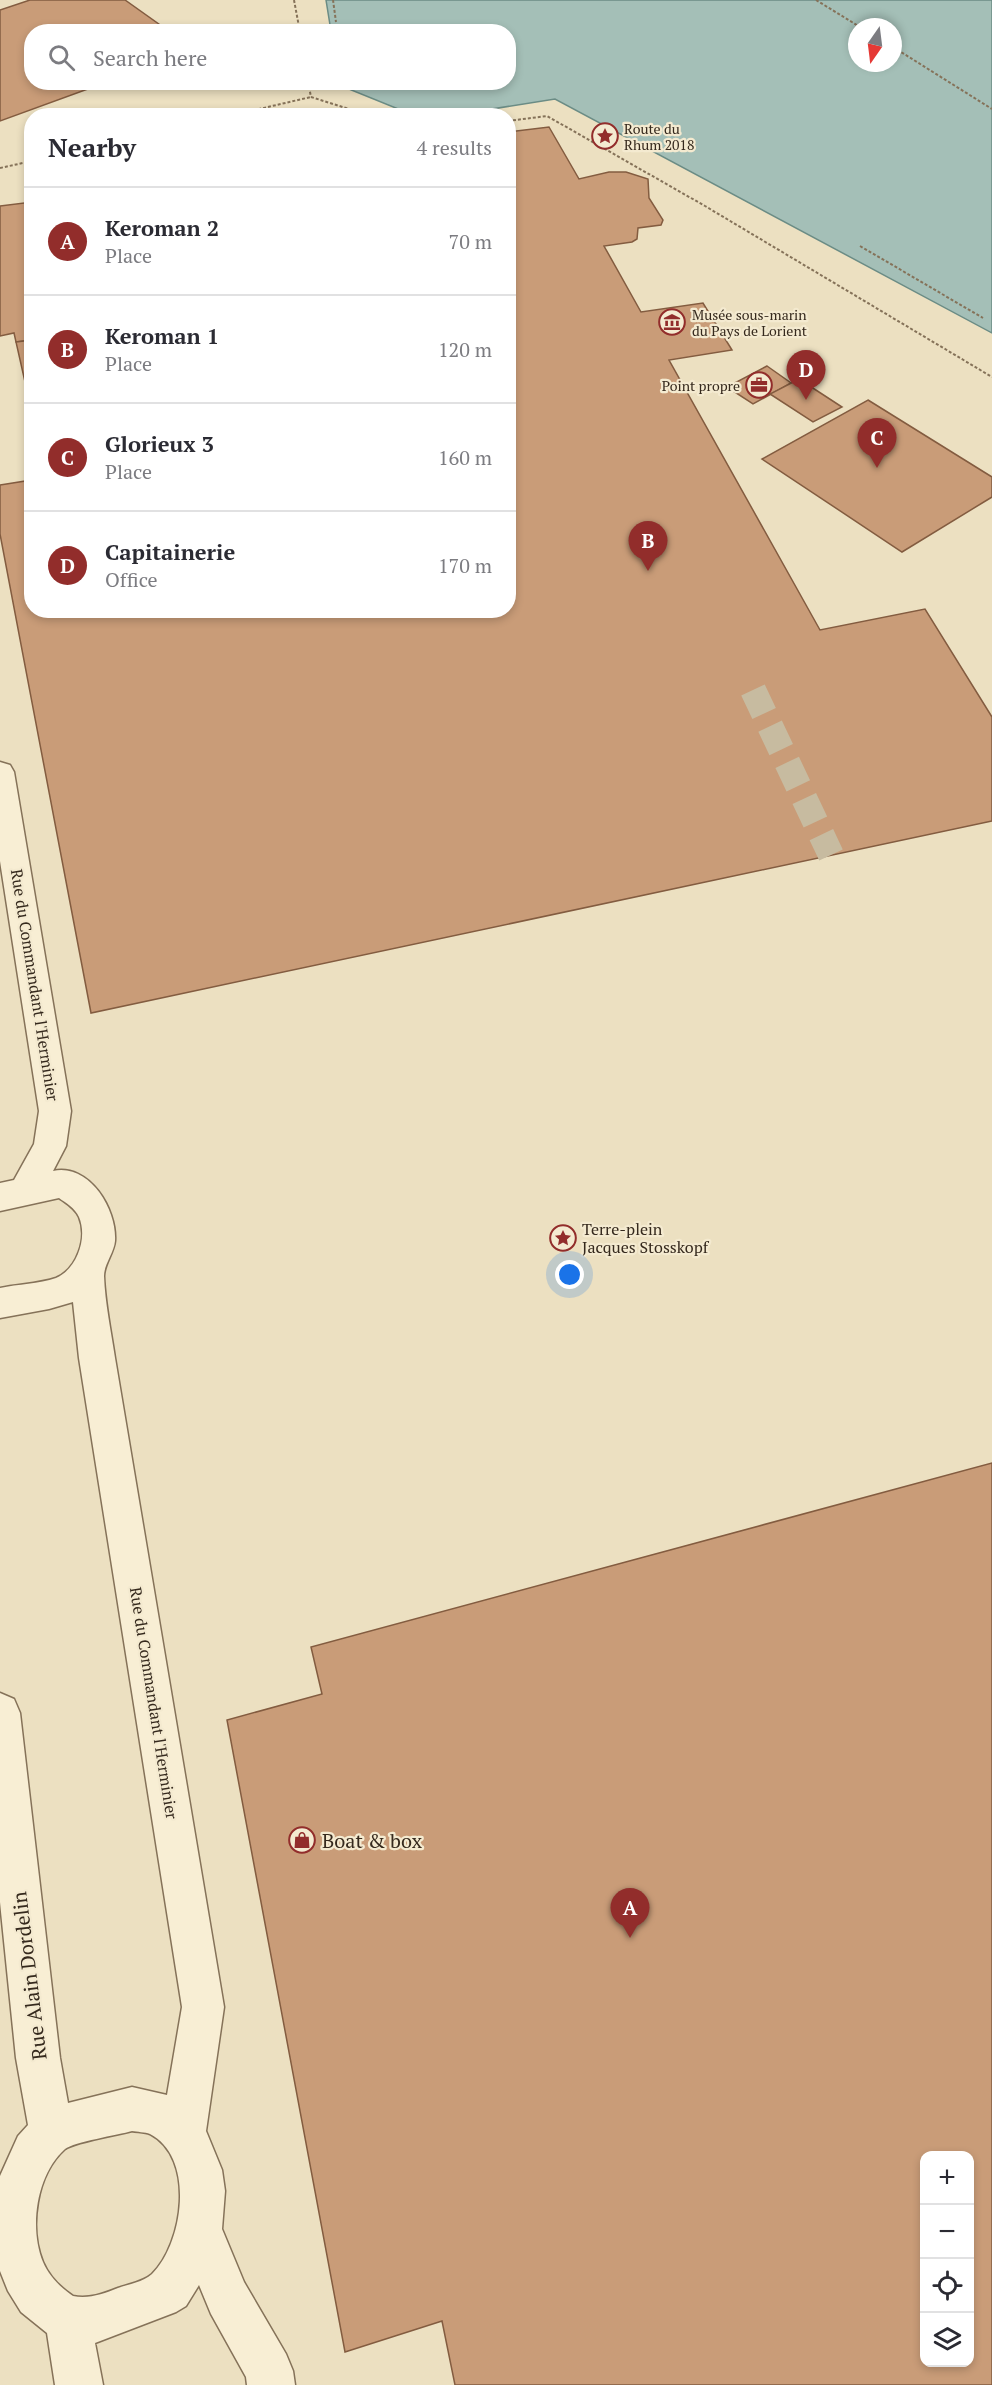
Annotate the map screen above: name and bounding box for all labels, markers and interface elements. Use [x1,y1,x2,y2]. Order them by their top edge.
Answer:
north arrow [848,18,902,72]
search box [24,24,516,90]
icon: search [45,41,78,74]
text: Search here [93,43,207,72]
place label: Route du Rhum 2018 [624,119,695,154]
place icon: Route du Rhum 2018 [590,121,620,151]
text: Nearby [48,130,136,164]
text: 4 results [417,134,492,161]
text: Keroman 2 [105,213,219,242]
text: A [60,228,75,255]
text: 70 m [449,228,492,255]
text: Place [105,242,152,269]
place label: Musée sous-marin du Pays de Lorient [692,305,808,340]
museum icon: Musée sous-marin du Pays de Lorient [657,307,687,337]
text: Keroman 1 [105,321,219,350]
text: B [61,336,74,363]
text: 120 m [438,336,492,363]
text: Place [105,350,152,377]
pin: D [786,350,826,400]
office icon: Point propre [744,370,774,400]
place label: Point propre [662,376,740,395]
pin: C [858,418,896,468]
text: Glorieux 3 [105,429,214,458]
text: C [61,444,74,471]
text: 160 m [438,444,492,471]
text: Place [105,458,152,485]
pin: B [628,522,668,571]
text: Capitainerie [105,537,235,566]
text: D [60,552,75,579]
text: 170 m [438,552,492,579]
text: Office [105,566,158,593]
street label: Rue du Commandant l'Herminier [6,867,64,1104]
place label: Terre-plein Jacques Stosskopf [582,1218,710,1258]
place icon: Terre-plein Jacques Stosskopf [548,1223,578,1253]
your location [555,1260,584,1289]
street label: Rue du Commandant l'Herminier [125,1585,183,1822]
shop icon: Boat & box [287,1825,317,1855]
place label: Boat & box [322,1827,423,1854]
pin: A [610,1888,650,1938]
street label: Rue Alain Dordelin [5,1890,53,2062]
map controls [920,2151,974,2367]
button: + [920,2151,974,2205]
button: − [920,2205,974,2259]
button: locate [920,2259,974,2313]
button: layers [920,2313,974,2367]

